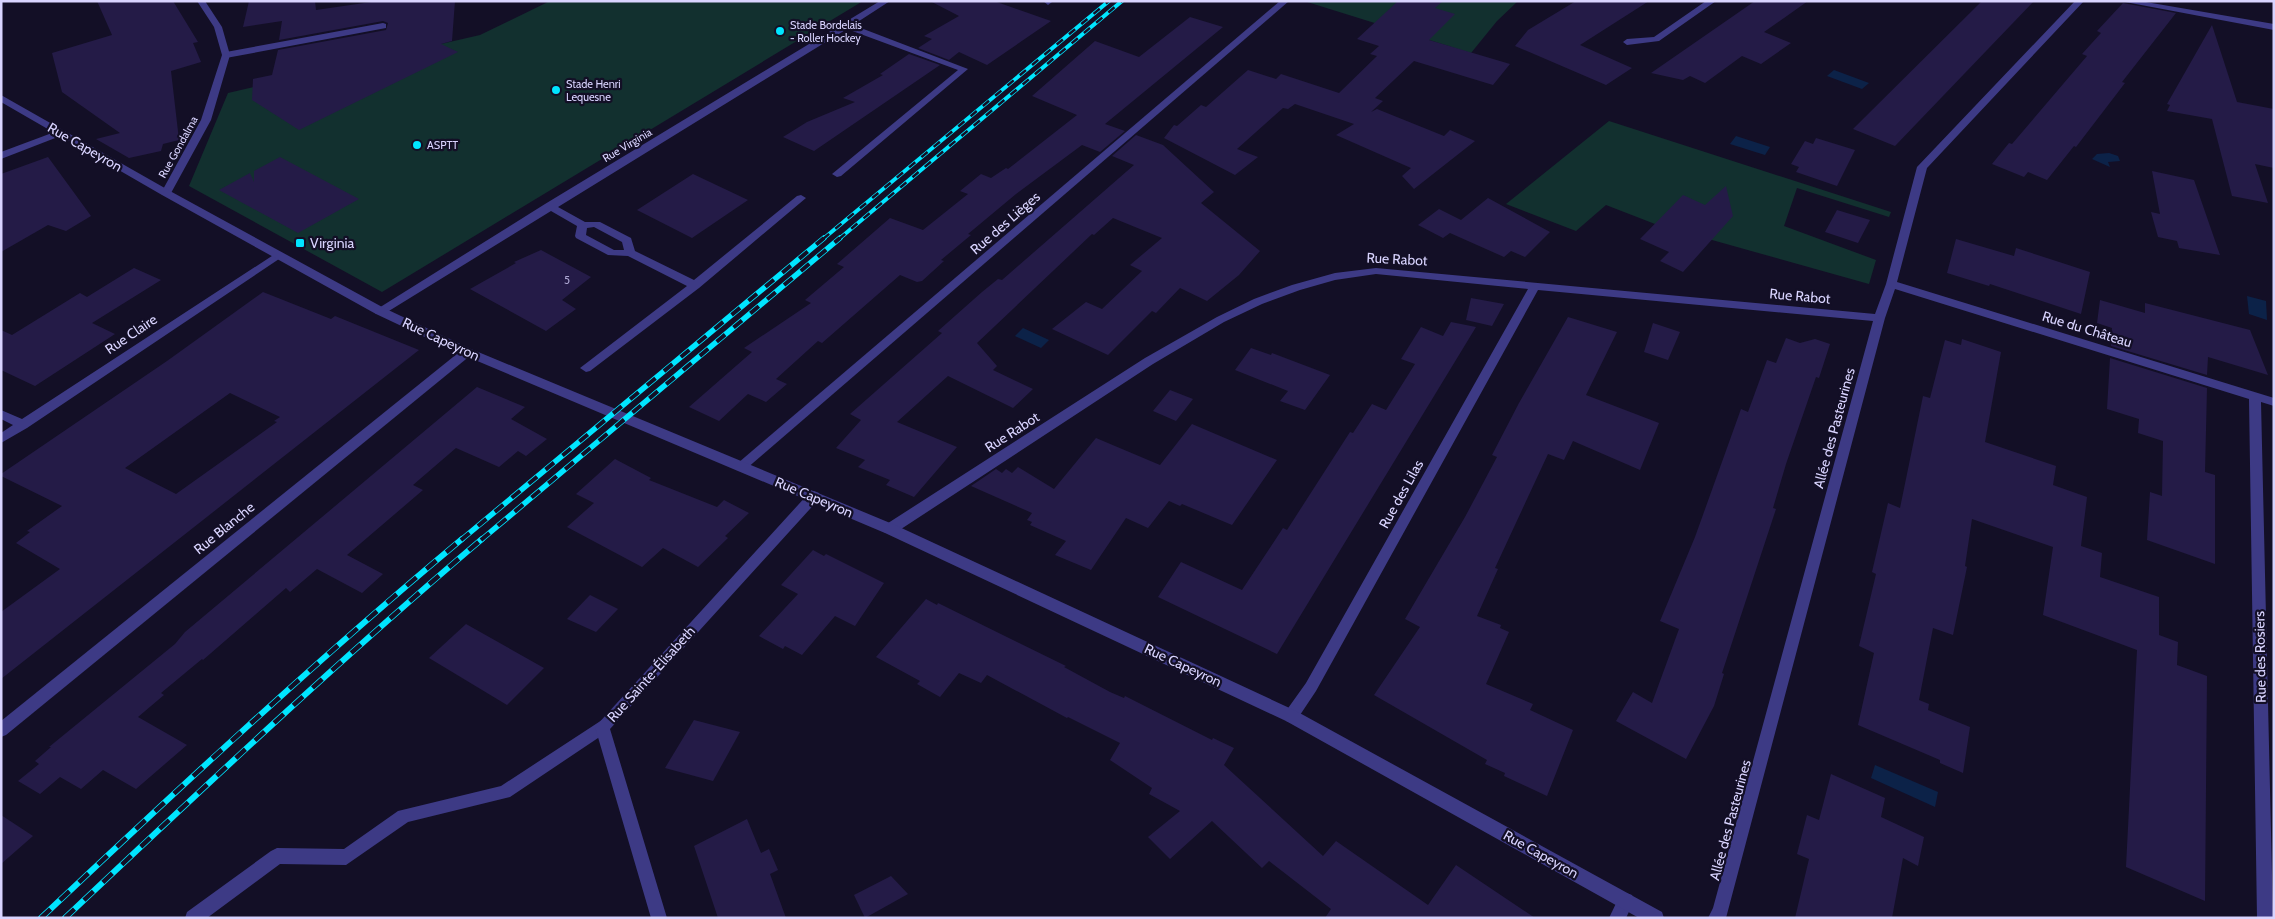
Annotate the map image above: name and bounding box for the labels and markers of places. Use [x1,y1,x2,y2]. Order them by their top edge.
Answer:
place label: Stade Bordelais - Roller Hockey [790,18,862,45]
marker: Stade Bordelais - Roller Hockey [774,25,786,37]
place label: Stade Henri Lequesne [566,77,621,104]
marker: Stade Henri Lequesne [550,84,562,96]
place label: ASPTT [427,138,458,152]
marker: ASPTT [411,139,423,151]
place label: Virginia [310,234,354,252]
marker: Virginia [294,237,306,249]

